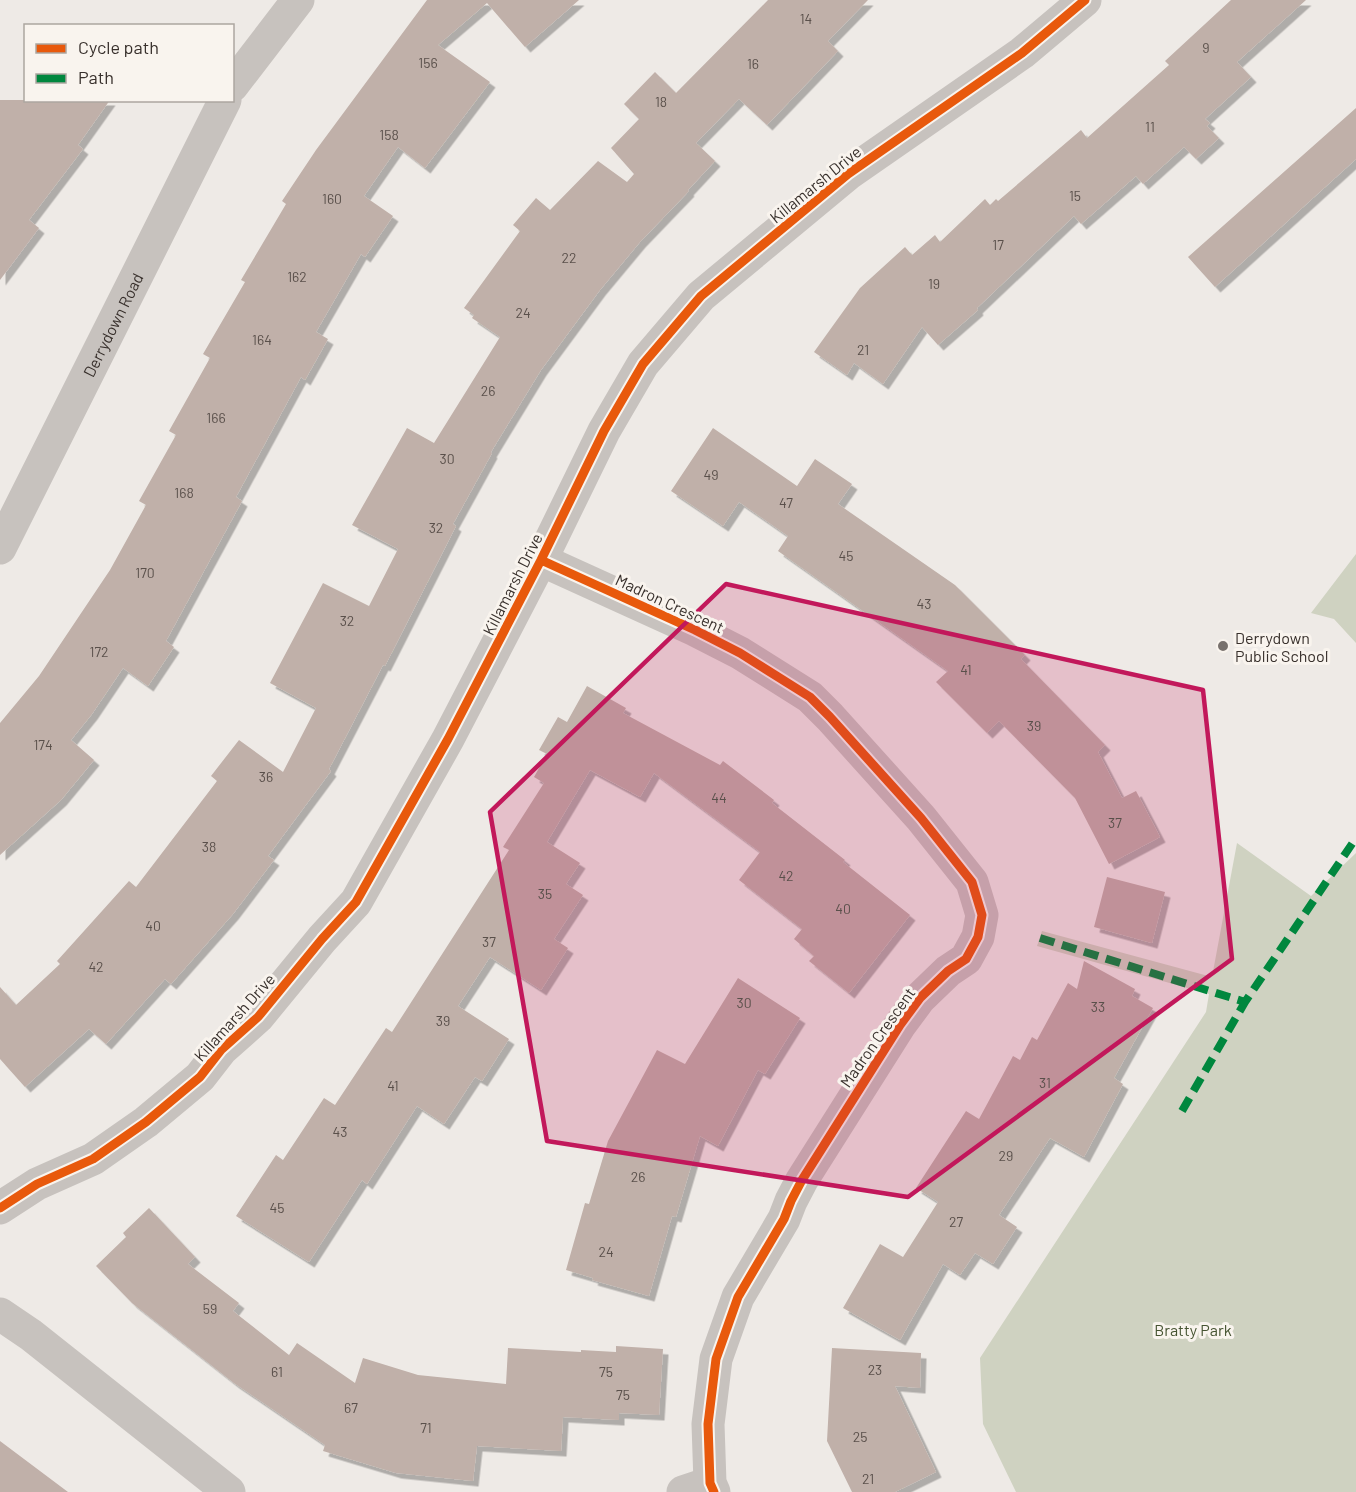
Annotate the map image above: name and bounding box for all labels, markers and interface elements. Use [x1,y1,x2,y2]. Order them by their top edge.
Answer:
house number: 14 [800,10,812,27]
legend [24,24,234,102]
text: Cycle path [78,36,159,58]
house number: 9 [1202,39,1210,56]
house number: 156 [418,54,438,71]
house number: 16 [747,55,759,72]
text: Path [78,66,114,88]
house number: 18 [655,93,667,110]
house number: 11 [1145,118,1155,135]
house number: 158 [379,126,399,143]
street label: Killamarsh Drive [766,141,864,227]
house number: 15 [1069,187,1081,204]
house number: 160 [322,190,342,207]
house number: 17 [992,236,1004,253]
house number: 22 [561,249,577,266]
house number: 162 [287,268,307,285]
street label: Derrydown Road [78,270,146,380]
house number: 19 [928,275,940,292]
house number: 24 [515,304,531,321]
house number: 164 [252,331,272,348]
house number: 21 [857,341,869,358]
house number: 26 [481,382,495,399]
house number: 166 [206,409,226,426]
house number: 30 [439,450,455,467]
house number: 49 [703,466,719,483]
house number: 168 [174,484,194,501]
house number: 47 [779,494,793,511]
house number: 32 [429,519,443,536]
street label: Killamarsh Drive [478,530,546,638]
house number: 45 [839,547,853,564]
house number: 170 [135,564,155,581]
street label: Madron Crescent [613,570,727,636]
house number: 43 [917,595,931,612]
house number: 32 [340,612,354,629]
place label: Derrydown Public School [1235,628,1328,665]
marker: Derrydown Public School [1216,639,1230,653]
house number: 172 [89,643,109,660]
house number: 41 [960,661,972,678]
house number: 39 [1027,717,1041,734]
house number: 174 [33,736,53,753]
house number: 36 [259,768,273,785]
house number: 44 [711,789,727,806]
house number: 37 [1108,814,1122,831]
house number: 38 [202,838,216,855]
house number: 42 [778,867,794,884]
house number: 35 [538,885,552,902]
house number: 40 [835,900,851,917]
house number: 40 [145,917,161,934]
house number: 37 [482,933,496,950]
house number: 42 [88,958,104,975]
street label: Killamarsh Drive [190,969,278,1065]
street label: Madron Crescent [836,983,918,1091]
house number: 30 [736,994,752,1011]
house number: 33 [1091,998,1105,1015]
house number: 39 [436,1012,450,1029]
house number: 31 [1039,1074,1051,1091]
house number: 41 [387,1077,399,1094]
house number: 43 [333,1123,347,1140]
house number: 29 [999,1147,1013,1164]
house number: 26 [631,1168,645,1185]
house number: 45 [270,1199,284,1216]
house number: 27 [949,1213,963,1230]
house number: 24 [598,1243,614,1260]
house number: 59 [203,1300,217,1317]
park label: Bratty Park [1154,1320,1232,1339]
house number: 23 [868,1361,882,1378]
house number: 61 [271,1363,283,1380]
house number: 75 [599,1363,613,1380]
house number: 75 [616,1386,630,1403]
house number: 67 [344,1399,358,1416]
house number: 71 [420,1419,432,1436]
house number: 25 [853,1428,867,1445]
house number: 21 [862,1470,874,1487]

